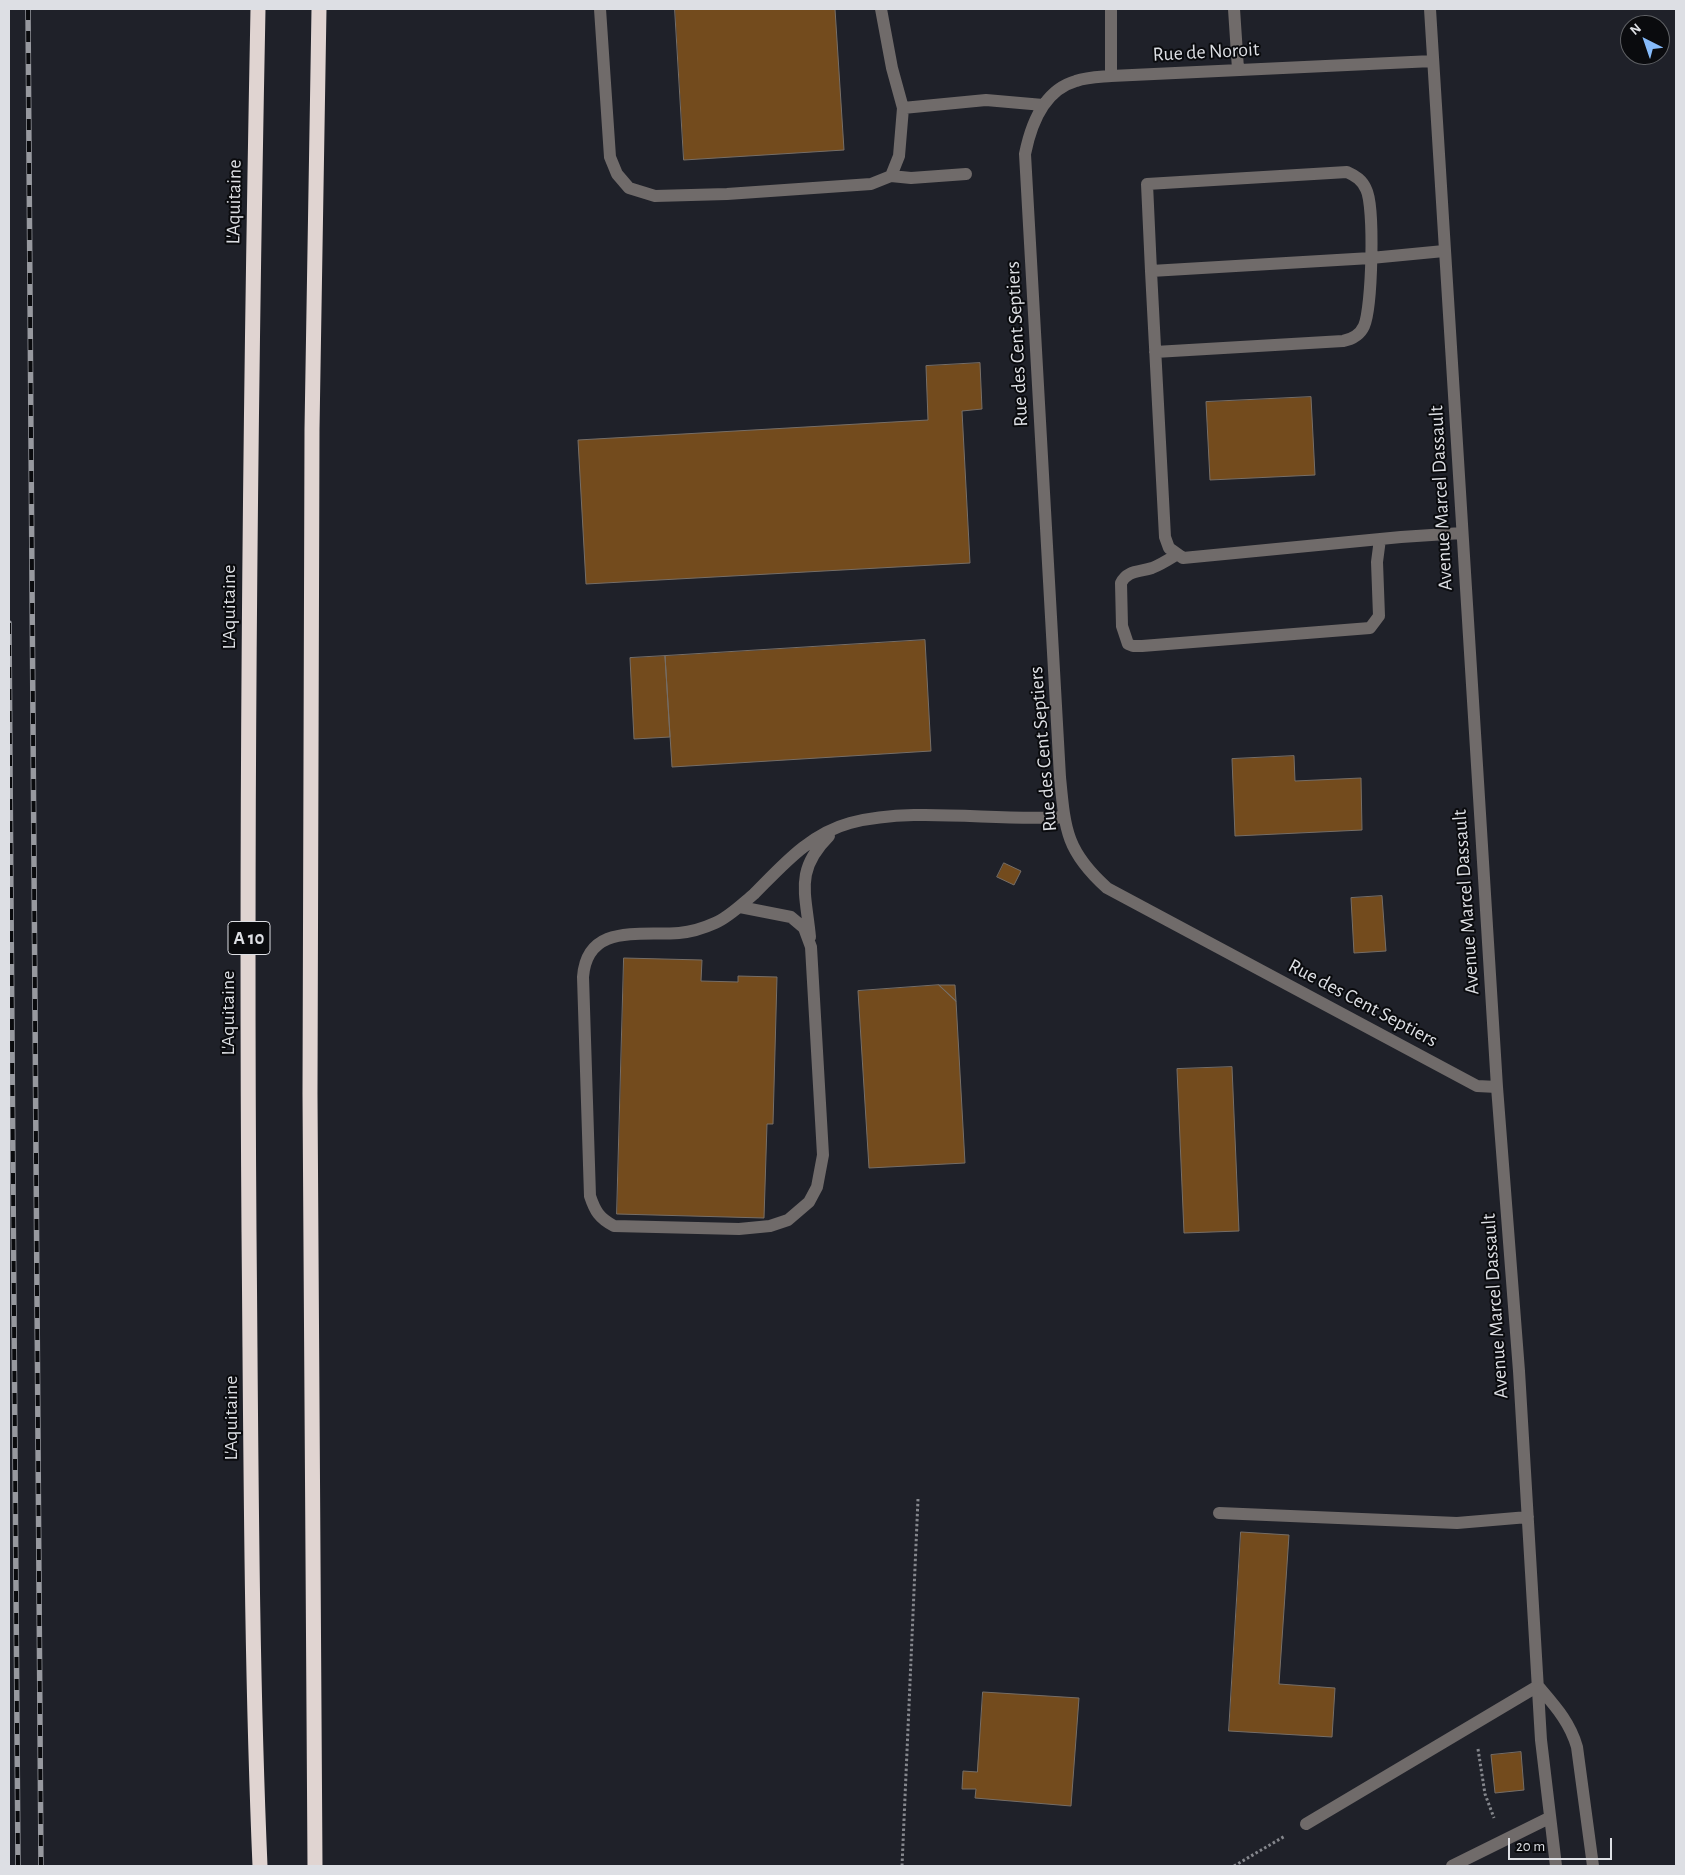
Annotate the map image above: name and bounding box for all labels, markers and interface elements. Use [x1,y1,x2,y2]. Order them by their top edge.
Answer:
north arrow [1620,15,1670,65]
text: N [1628,21,1644,38]
street label: Rue de Noroit [1152,37,1260,67]
street label: L'Aquitaine [221,159,247,245]
street label: Rue des Cent Septiers [1001,261,1033,427]
street label: Avenue Marcel Dassault [1424,405,1458,591]
street label: L'Aquitaine [217,565,241,649]
street label: Rue des Cent Septiers [1024,665,1062,833]
street label: Avenue Marcel Dassault [1448,809,1484,995]
road number: A 10 [228,921,270,954]
street label: Rue des Cent Septiers [1284,954,1442,1052]
street label: L'Aquitaine [216,971,240,1055]
street label: Avenue Marcel Dassault [1477,1213,1513,1399]
street label: L'Aquitaine [219,1376,243,1460]
scale bar [1510,1828,1614,1860]
text: 20 m [1516,1839,1545,1854]

